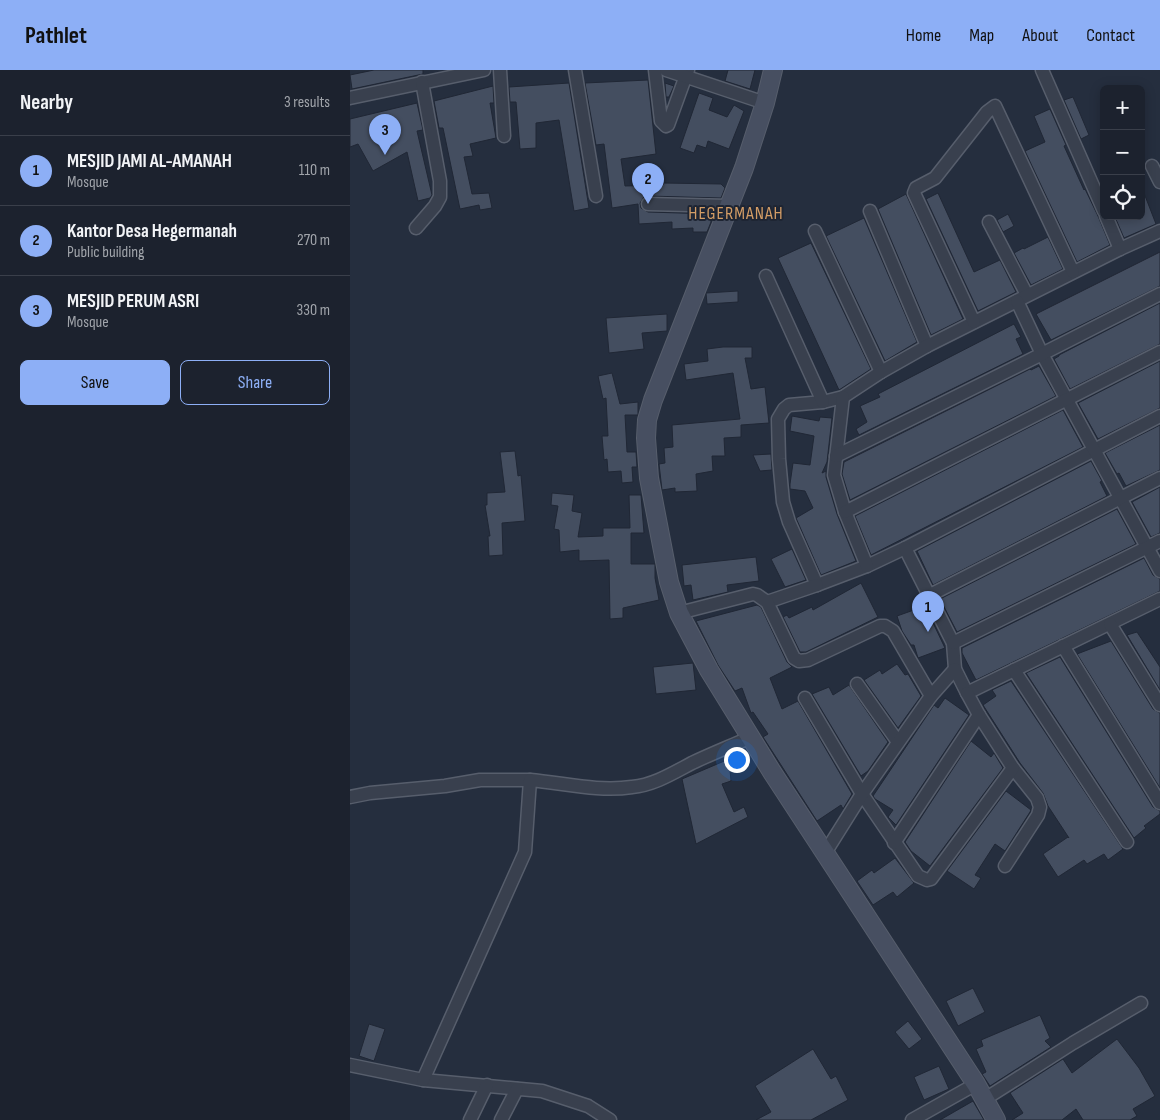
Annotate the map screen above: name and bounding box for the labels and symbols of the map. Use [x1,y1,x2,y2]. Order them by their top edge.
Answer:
pin: 3 [369,114,401,155]
pin: 2 [632,163,664,204]
district label: HEGERMANAH [688,203,784,224]
pin: 1 [912,591,944,632]
your location [724,747,750,773]

